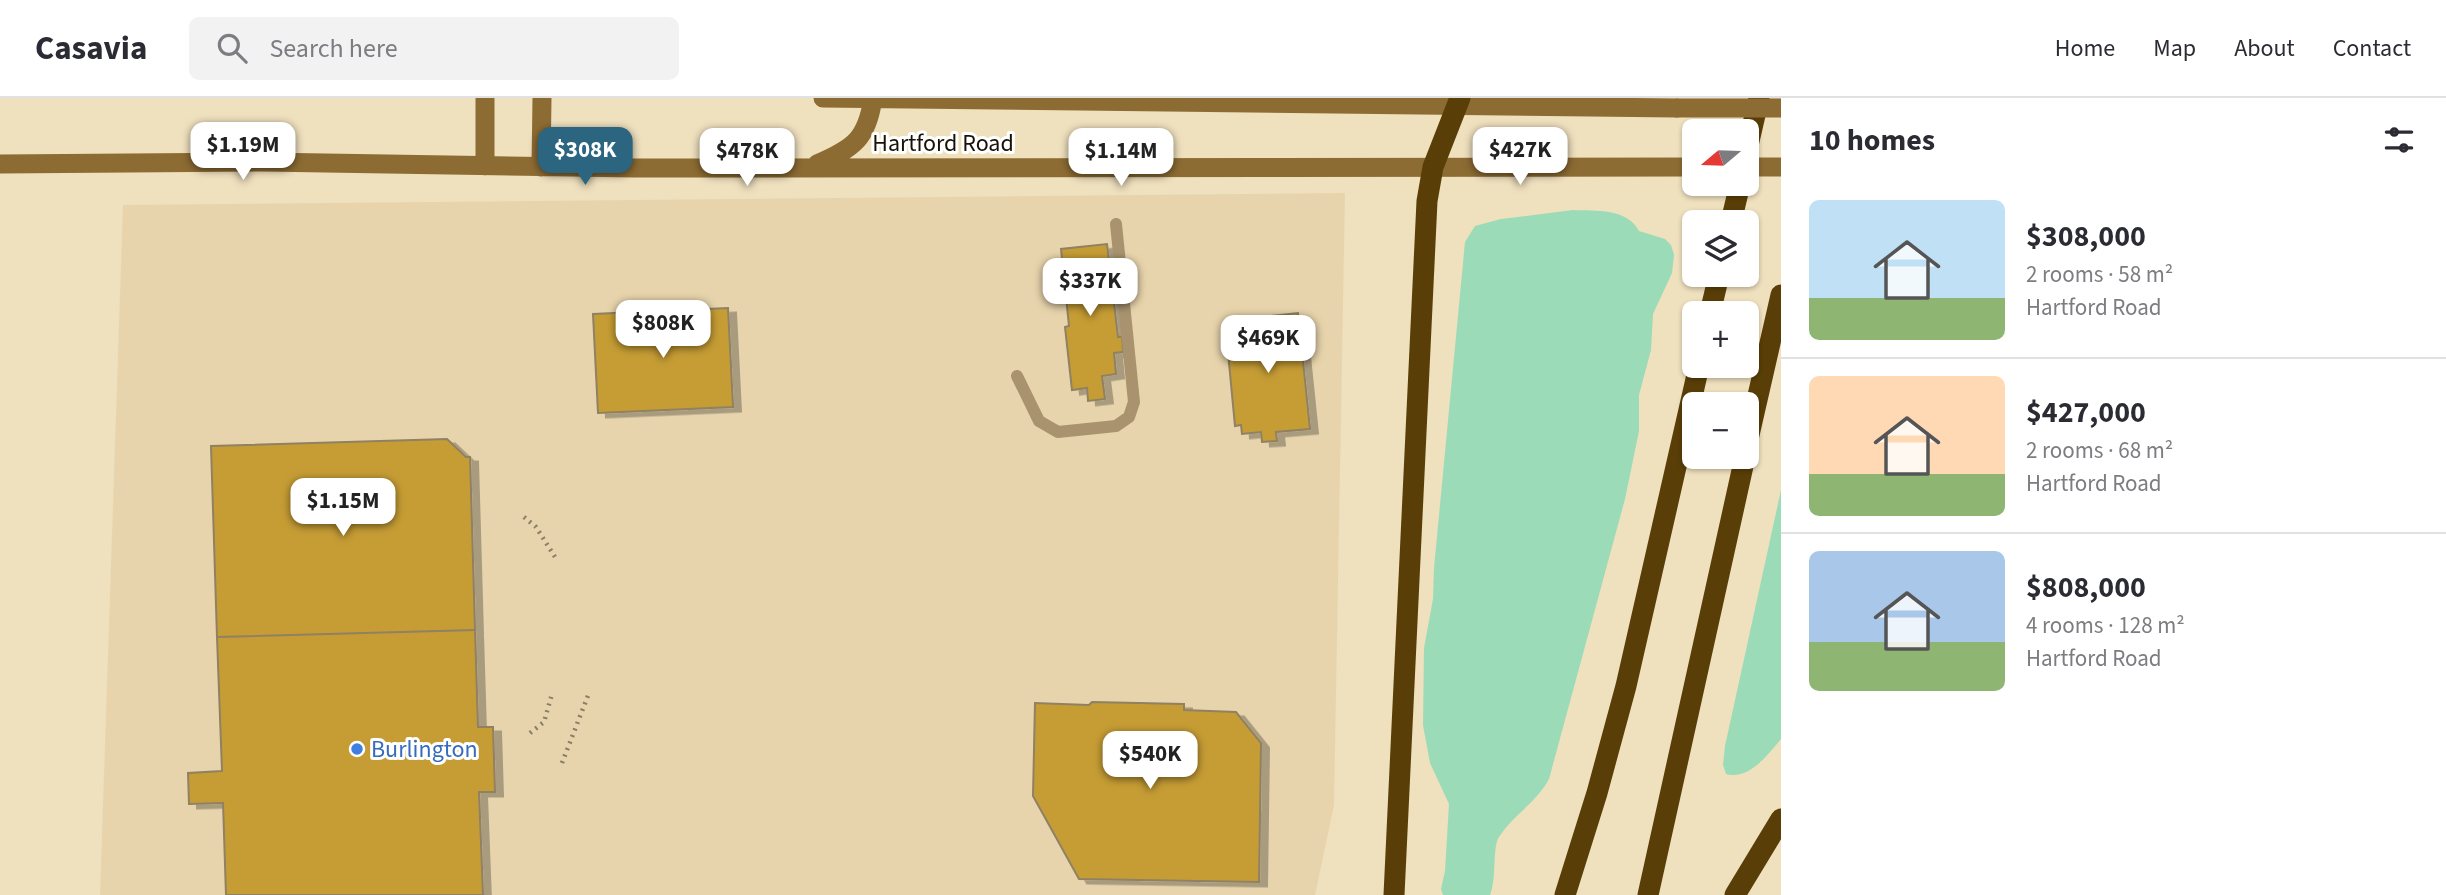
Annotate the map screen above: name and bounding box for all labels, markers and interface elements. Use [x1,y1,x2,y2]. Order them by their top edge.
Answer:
search box [189,17,679,80]
text: Casavia [35,25,147,72]
icon: search [213,29,251,67]
text: Search here [269,30,398,67]
text: Home [2055,31,2115,66]
text: Map [2153,31,2196,66]
text: About [2234,31,2295,66]
text: Contact [2333,31,2411,66]
north arrow [1682,119,1759,196]
map controls [1682,119,1759,469]
text: 10 homes [1809,119,1935,162]
icon: filters [2380,121,2418,159]
pin: $1.19M [186,122,300,182]
street label: Hartford Road [872,126,1014,161]
pin: $308K [536,127,634,187]
pin: $427K [1471,127,1569,187]
text: $1.19M [206,128,280,161]
pin: $478K [698,129,796,188]
pin: $1.14M [1064,129,1178,188]
text: $308K [554,133,616,166]
text: $427K [1489,133,1551,166]
text: $478K [716,134,778,167]
text: $1.14M [1084,134,1158,167]
button: layers [1682,210,1759,287]
text: $308,000 [2026,215,2146,258]
icon: home [1865,228,1949,312]
pin: $337K [1041,258,1139,318]
text: 2 rooms · 58 m² [2026,258,2173,291]
text: $337K [1059,264,1121,297]
text: Hartford Road [2026,291,2162,324]
pin: $808K [614,300,712,360]
button: + [1682,301,1759,378]
text: $808K [632,306,694,339]
pin: $469K [1219,316,1317,375]
text: $469K [1237,321,1299,354]
text: $427,000 [2026,391,2146,434]
button: − [1682,392,1759,469]
icon: home [1865,404,1949,488]
text: 2 rooms · 68 m² [2026,434,2173,467]
text: Hartford Road [2026,467,2162,500]
pin: $1.15M [286,478,400,538]
text: $1.15M [306,484,380,517]
text: $808,000 [2026,566,2146,609]
icon: home [1865,579,1949,663]
text: 4 rooms · 128 m² [2026,609,2185,642]
text: Hartford Road [2026,642,2162,675]
place label: Burlington [371,732,478,767]
pin: $540K [1101,732,1199,791]
text: $540K [1119,737,1181,770]
marker: Burlington [349,741,365,757]

